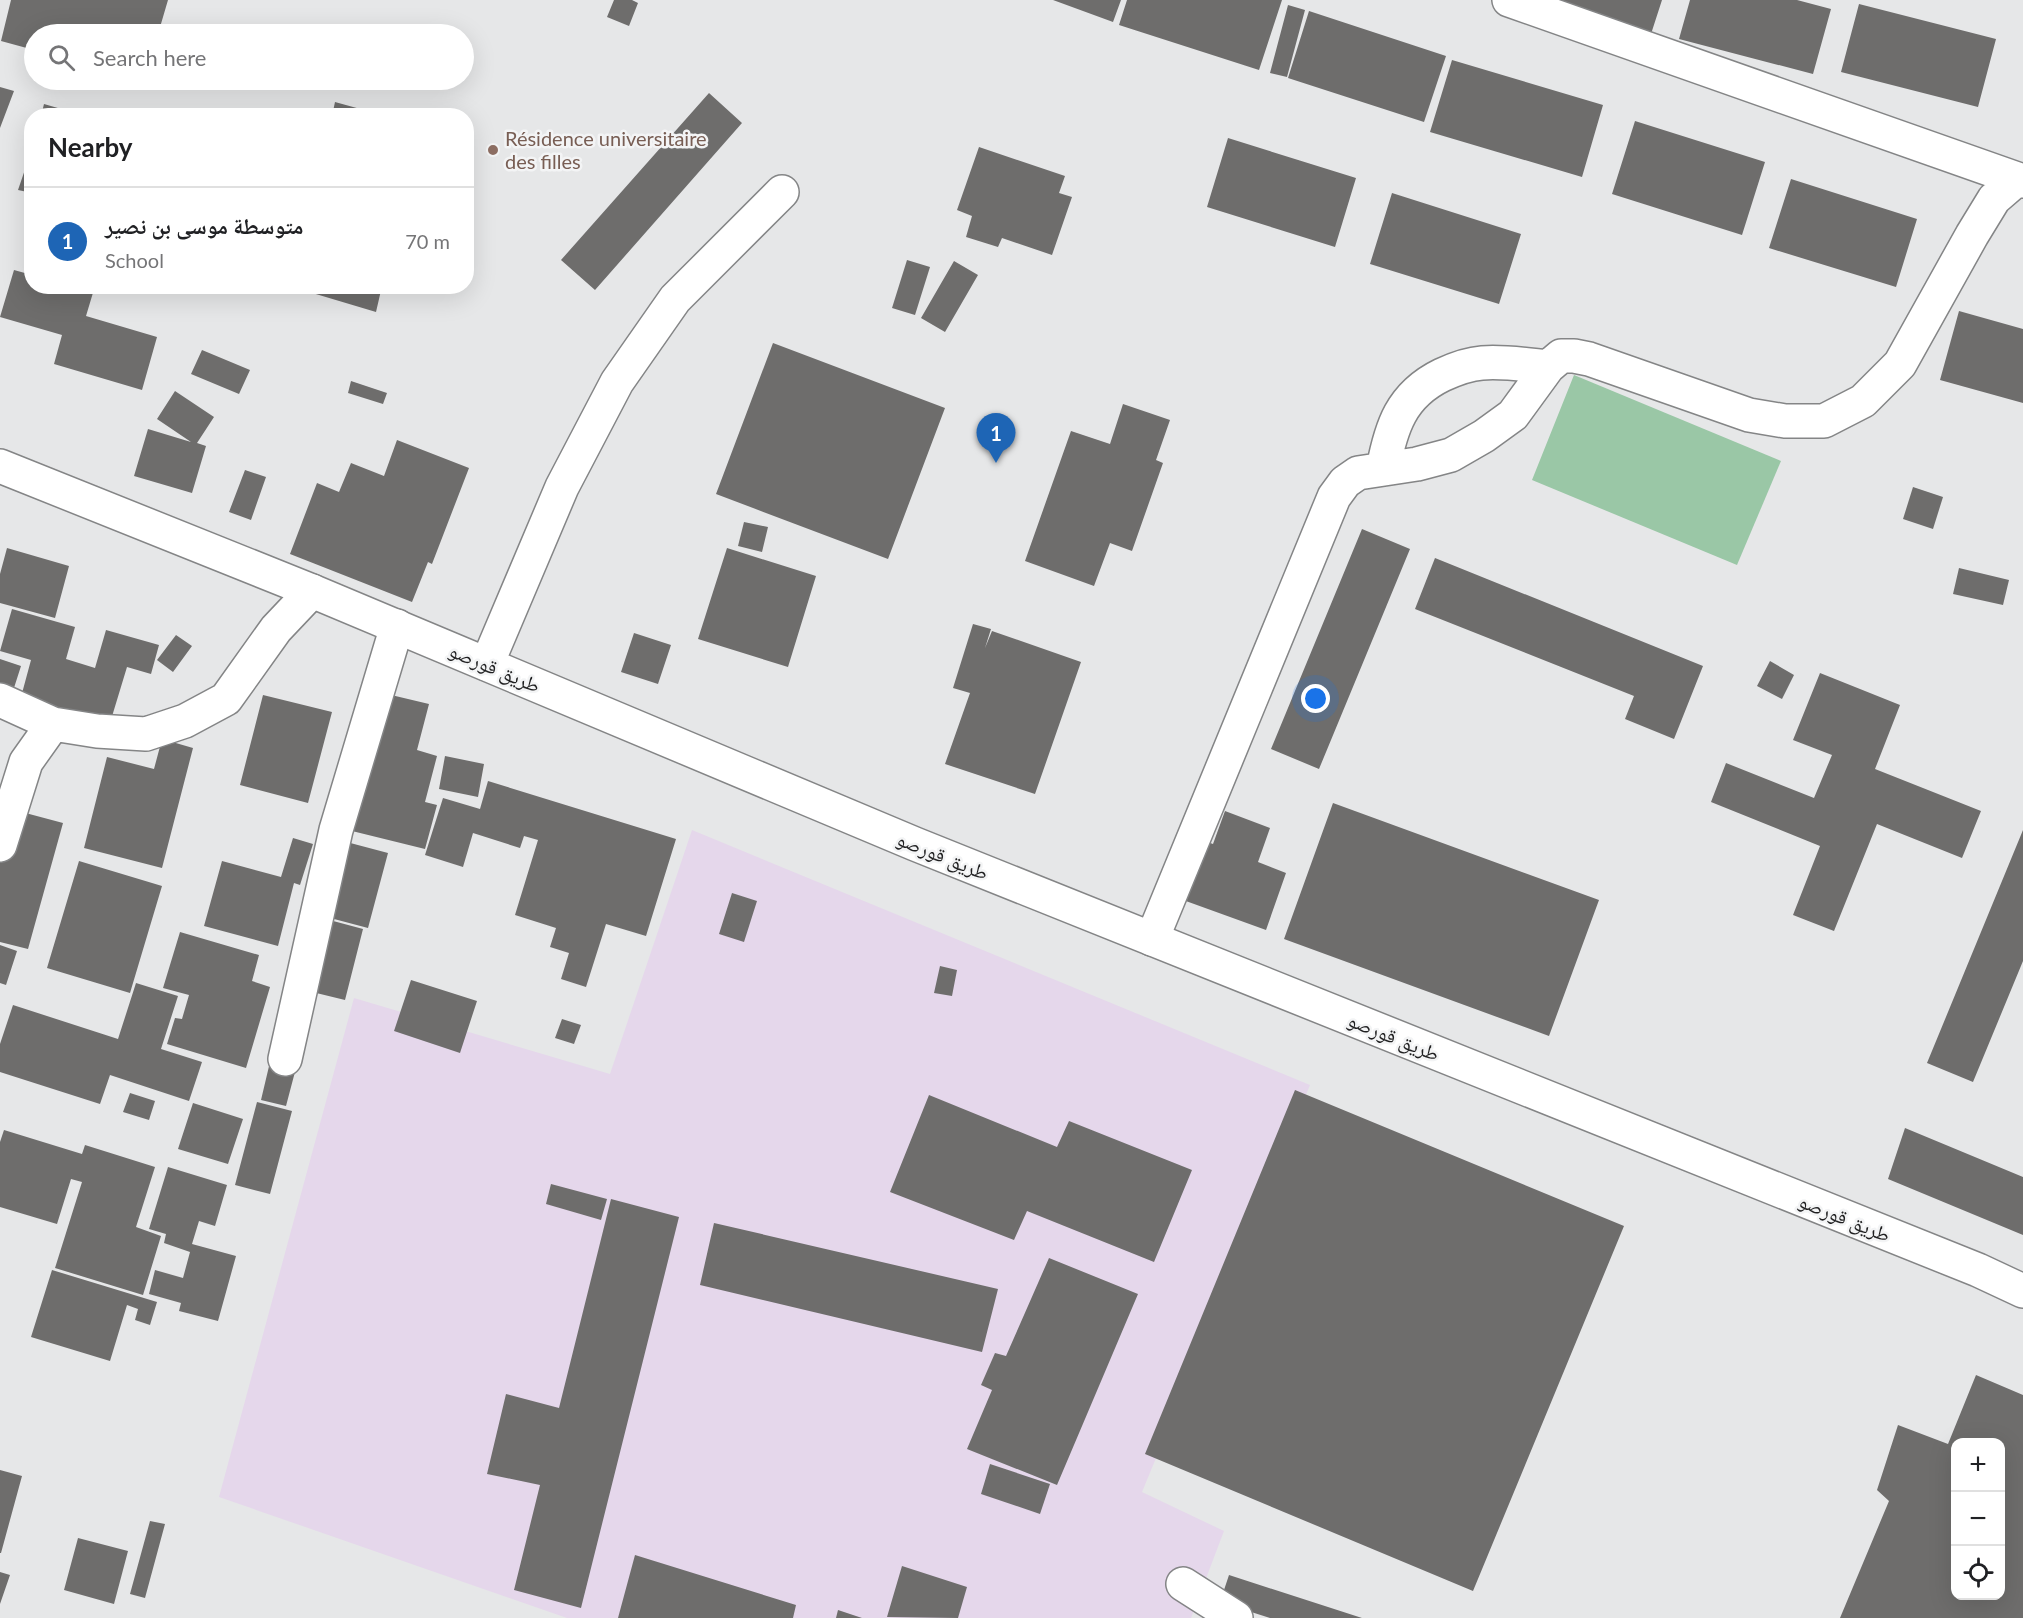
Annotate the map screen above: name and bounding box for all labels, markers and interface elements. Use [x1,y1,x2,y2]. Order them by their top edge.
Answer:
search box [24,24,474,90]
icon: search [45,41,78,74]
text: Search here [93,44,206,71]
place label: Résidence universitaire des filles [505,126,707,173]
text: Nearby [48,131,133,163]
marker: Résidence universitaire des filles [486,143,500,157]
text: متوسطة موسى بن نصير [105,212,304,239]
text: 1 [62,229,73,253]
text: 70 m [405,229,450,253]
text: School [105,248,164,272]
pin: 1 [976,414,1016,463]
street label: طريق قورصو [445,637,544,698]
your location [1301,684,1330,713]
street label: طريق قورصو [893,826,992,885]
street label: طريق قورصو [1344,1007,1443,1066]
street label: طريق قورصو [1795,1188,1894,1247]
map controls [1951,1438,2005,1600]
button: + [1951,1438,2005,1492]
button: − [1951,1492,2005,1546]
button: locate [1951,1546,2005,1600]

